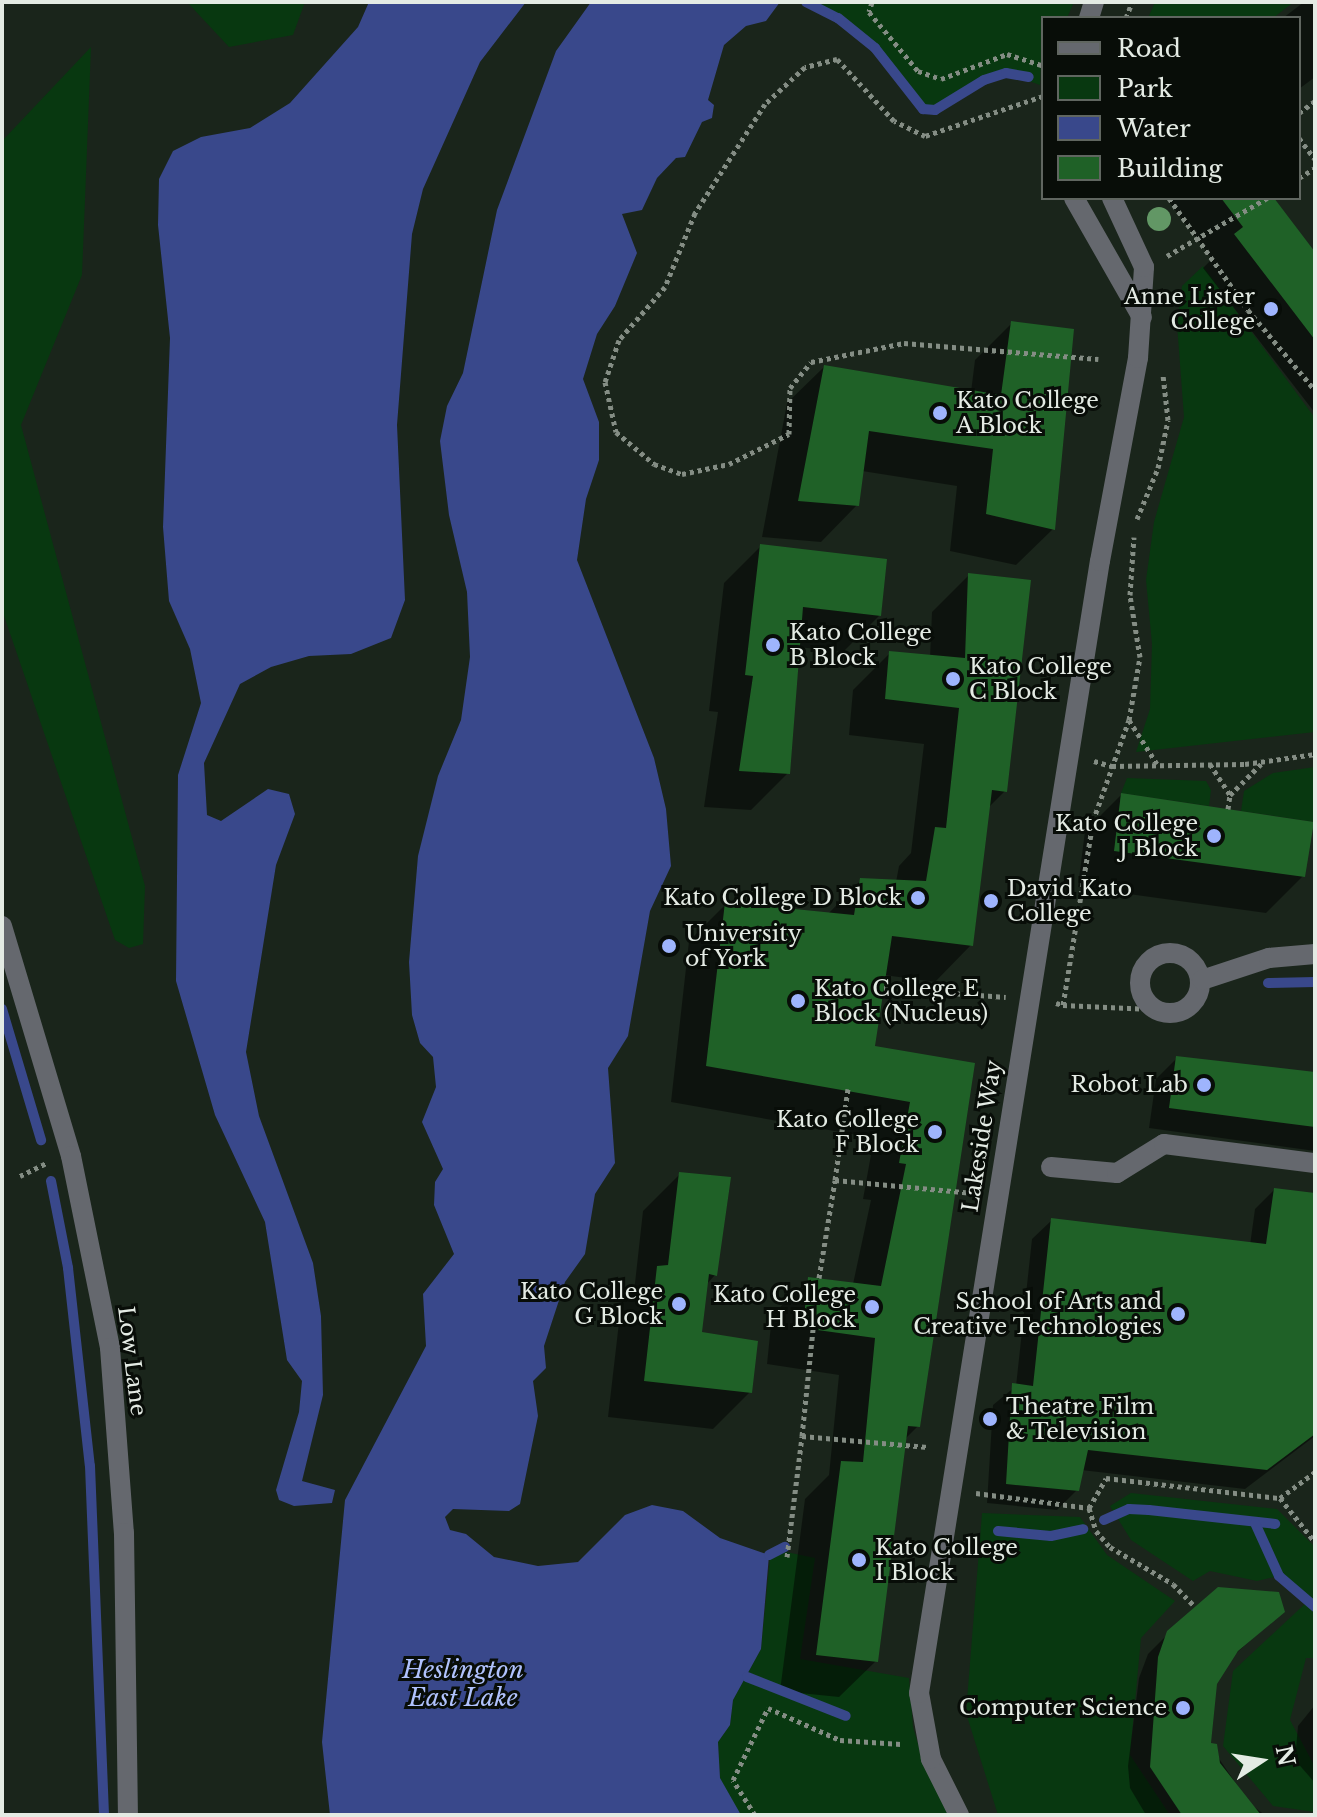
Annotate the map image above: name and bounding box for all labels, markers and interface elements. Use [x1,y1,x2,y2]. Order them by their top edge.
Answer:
legend [1041,16,1301,200]
text: Road [1117,34,1181,63]
text: Park [1117,74,1173,103]
text: Water [1117,114,1191,143]
text: Building [1117,154,1223,183]
place label: Anne Lister College [1124,283,1255,334]
marker: Anne Lister College [1262,300,1280,318]
place label: Kato College A Block [956,387,1099,438]
marker: Kato College A Block [931,404,949,422]
place label: Kato College B Block [789,619,932,670]
marker: Kato College B Block [764,636,782,654]
place label: Kato College C Block [969,653,1112,704]
marker: Kato College C Block [944,670,962,688]
place label: Kato College J Block [1055,810,1198,862]
marker: Kato College J Block [1205,827,1223,845]
place label: David Kato College [1007,875,1132,926]
place label: Kato College D Block [663,885,902,911]
marker: Kato College D Block [909,889,927,907]
marker: David Kato College [982,892,1000,910]
place label: University of York [685,920,802,972]
marker: University of York [660,937,678,955]
place label: Kato College E Block (Nucleus) [814,975,988,1026]
marker: Kato College E Block (Nucleus) [789,992,807,1010]
street label: Lakeside Way [957,1058,1007,1214]
place label: Robot Lab [1071,1072,1188,1098]
marker: Robot Lab [1195,1076,1213,1094]
place label: Kato College F Block [776,1106,919,1158]
marker: Kato College F Block [926,1123,944,1141]
place label: Kato College G Block [520,1278,663,1330]
place label: Kato College H Block [713,1281,856,1332]
place label: School of Arts and Creative Technologies [913,1288,1162,1340]
marker: Kato College G Block [670,1295,688,1313]
marker: Kato College H Block [863,1298,881,1316]
street label: Low Lane [112,1304,152,1418]
marker: School of Arts and Creative Technologies [1169,1305,1187,1323]
place label: Theatre Film & Television [1006,1393,1154,1444]
marker: Theatre Film & Television [981,1410,999,1428]
place label: Kato College I Block [875,1534,1018,1586]
marker: Kato College I Block [850,1551,868,1569]
water label: Heslington East Lake [402,1656,524,1712]
place label: Computer Science [958,1695,1167,1721]
marker: Computer Science [1174,1699,1192,1717]
north arrow [1221,1721,1301,1801]
text: N [1270,1743,1300,1769]

